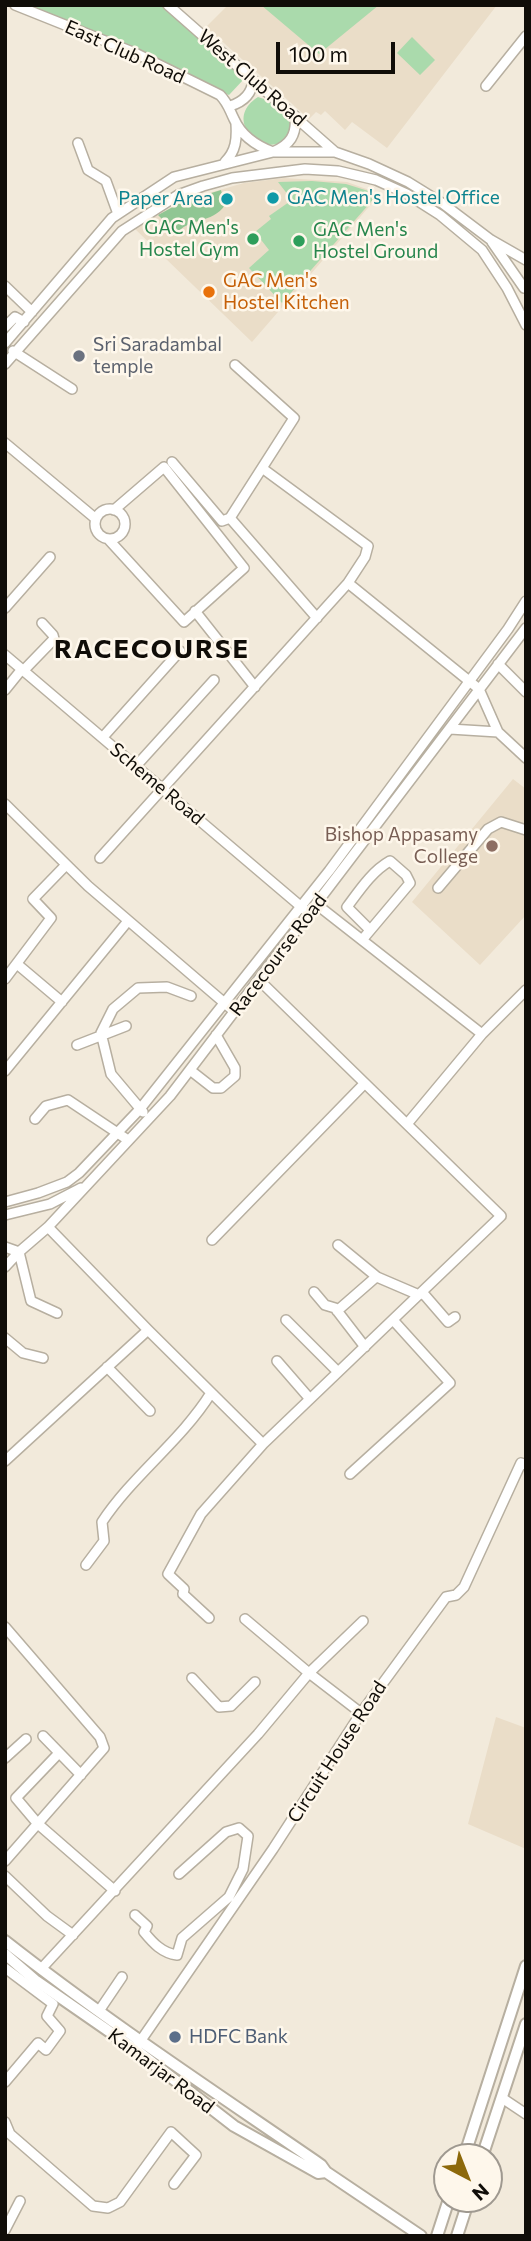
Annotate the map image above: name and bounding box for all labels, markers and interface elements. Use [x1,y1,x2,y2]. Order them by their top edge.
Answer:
street label: East Club Road [61,15,189,89]
street label: West Club Road [193,25,311,131]
scale bar [279,28,398,72]
text: 100 m [289,41,348,66]
place label: GAC Men's Hostel Office [287,187,500,209]
place label: Paper Area [118,188,213,210]
marker: GAC Men's Hostel Office [265,190,281,206]
marker: Paper Area [219,191,235,207]
place label: GAC Men's Hostel Gym [139,217,239,261]
place label: GAC Men's Hostel Ground [313,219,438,263]
marker: GAC Men's Hostel Gym [245,231,261,247]
marker: GAC Men's Hostel Ground [291,233,307,249]
place label: GAC Men's Hostel Kitchen [223,270,350,314]
marker: GAC Men's Hostel Kitchen [201,284,217,300]
place label: Sri Saradambal temple [93,334,222,378]
marker: Sri Saradambal temple [71,348,87,364]
district label: RACECOURSE [55,633,249,665]
street label: Scheme Road [105,738,209,830]
place label: Bishop Appasamy College [325,824,478,868]
marker: Bishop Appasamy College [484,838,500,854]
street label: Racecourse Road [225,889,331,1021]
street label: Circuit House Road [283,1677,391,1827]
street label: Kamarjar Road [103,2024,219,2118]
place label: HDFC Bank [189,2026,288,2048]
marker: HDFC Bank [167,2029,183,2045]
north arrow [433,2143,503,2213]
text: N [468,2179,494,2206]

